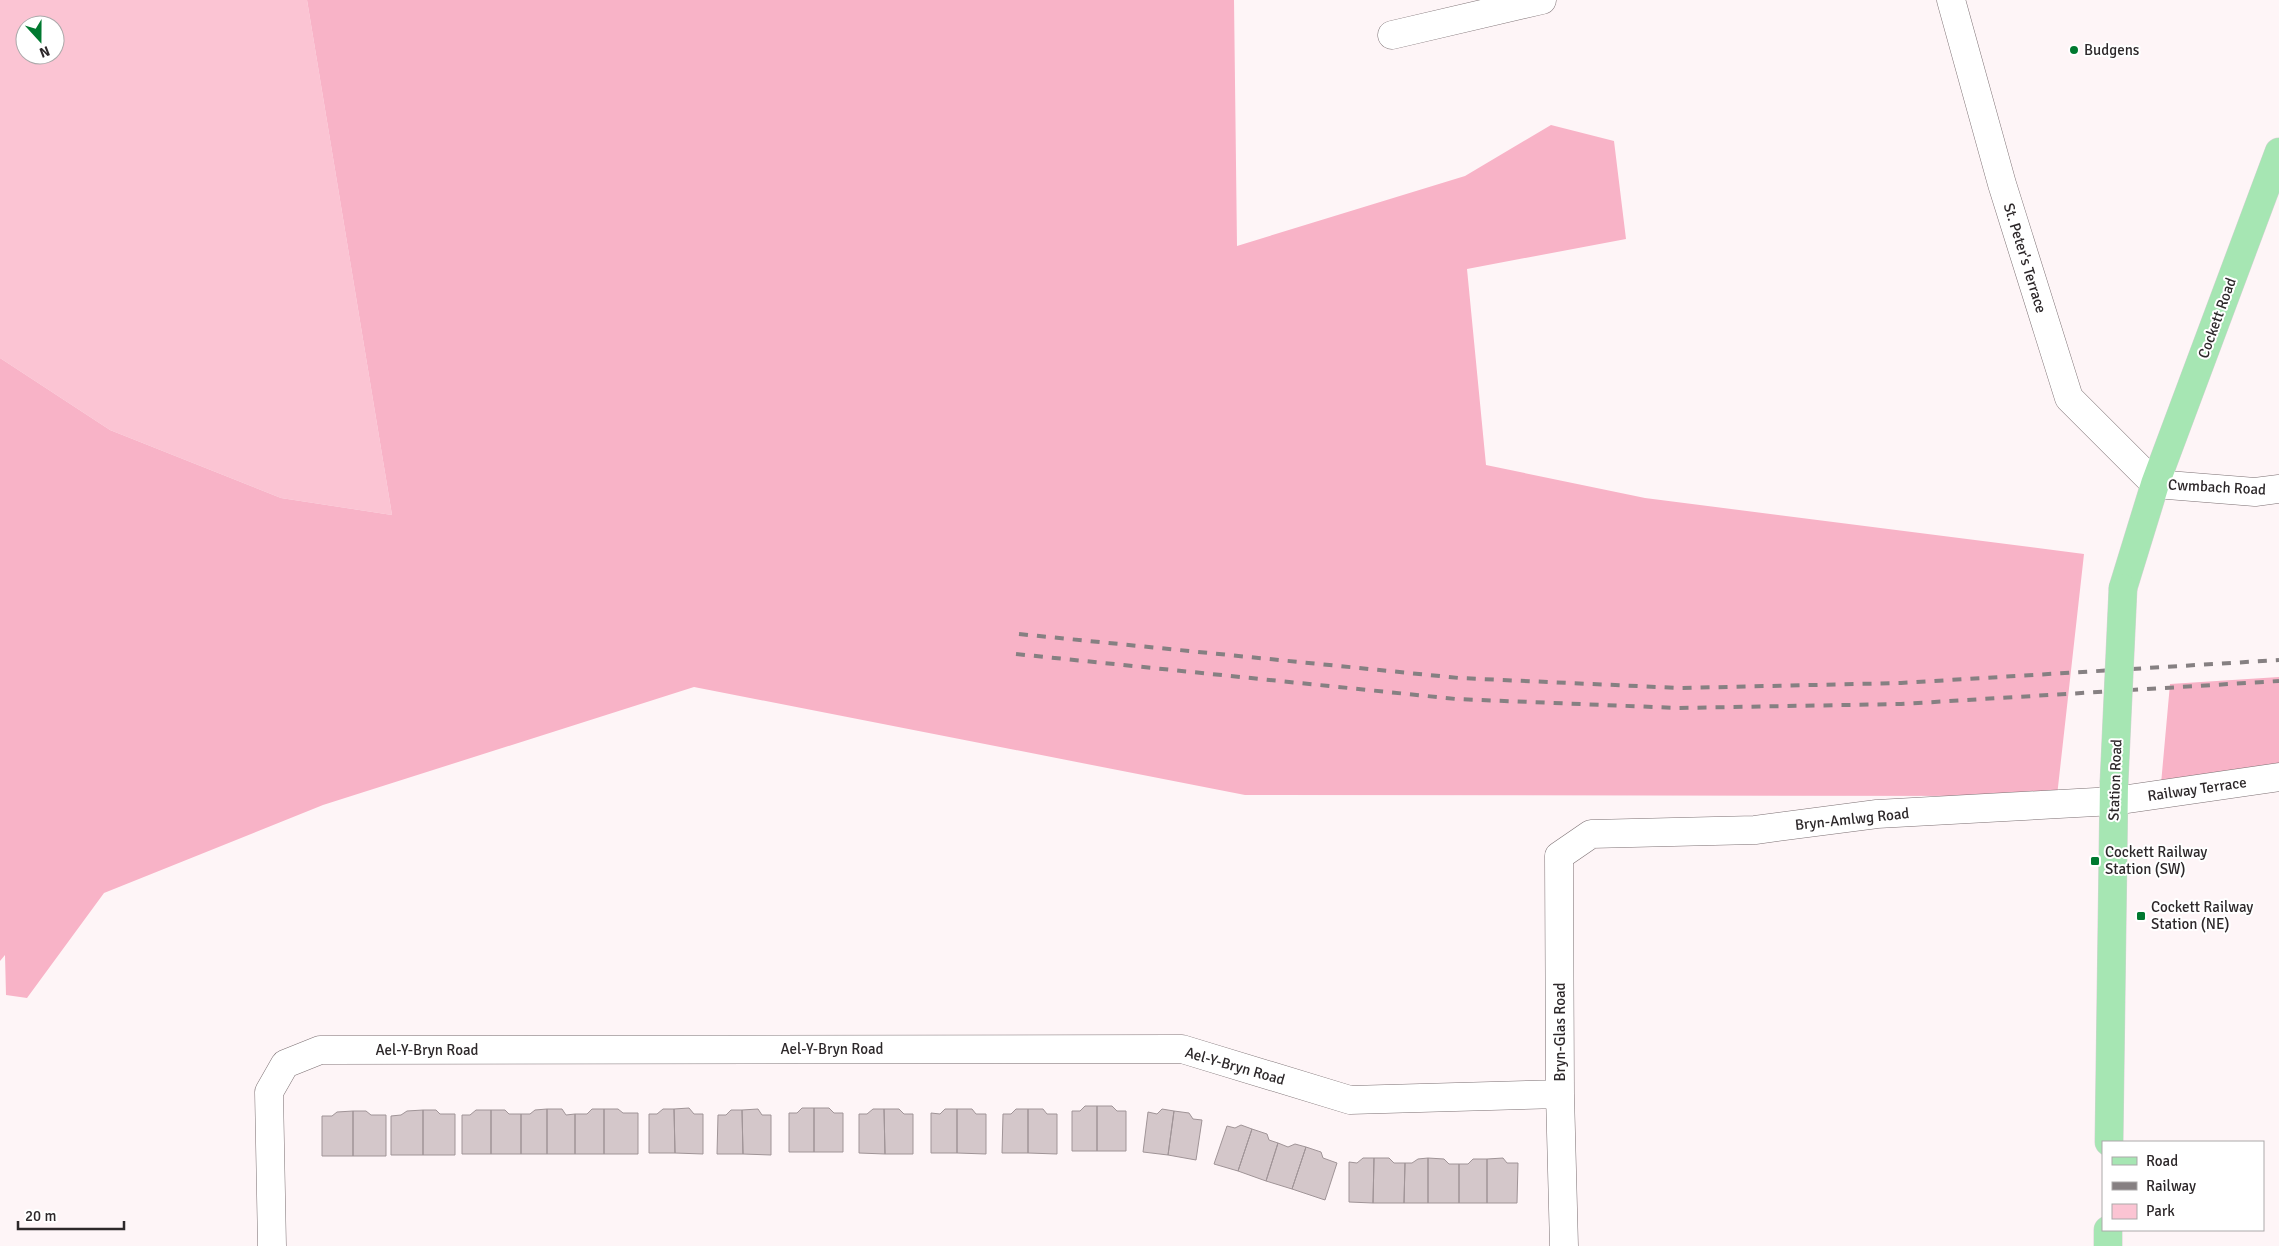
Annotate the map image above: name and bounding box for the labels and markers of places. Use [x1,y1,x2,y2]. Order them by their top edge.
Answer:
place label: Budgens [2084,41,2140,59]
marker: Budgens [2068,44,2080,56]
place label: Cockett Railway Station (SW) [2105,843,2207,878]
marker: Cockett Railway Station (SW) [2089,855,2101,867]
place label: Cockett Railway Station (NE) [2151,898,2253,933]
marker: Cockett Railway Station (NE) [2135,910,2147,922]

